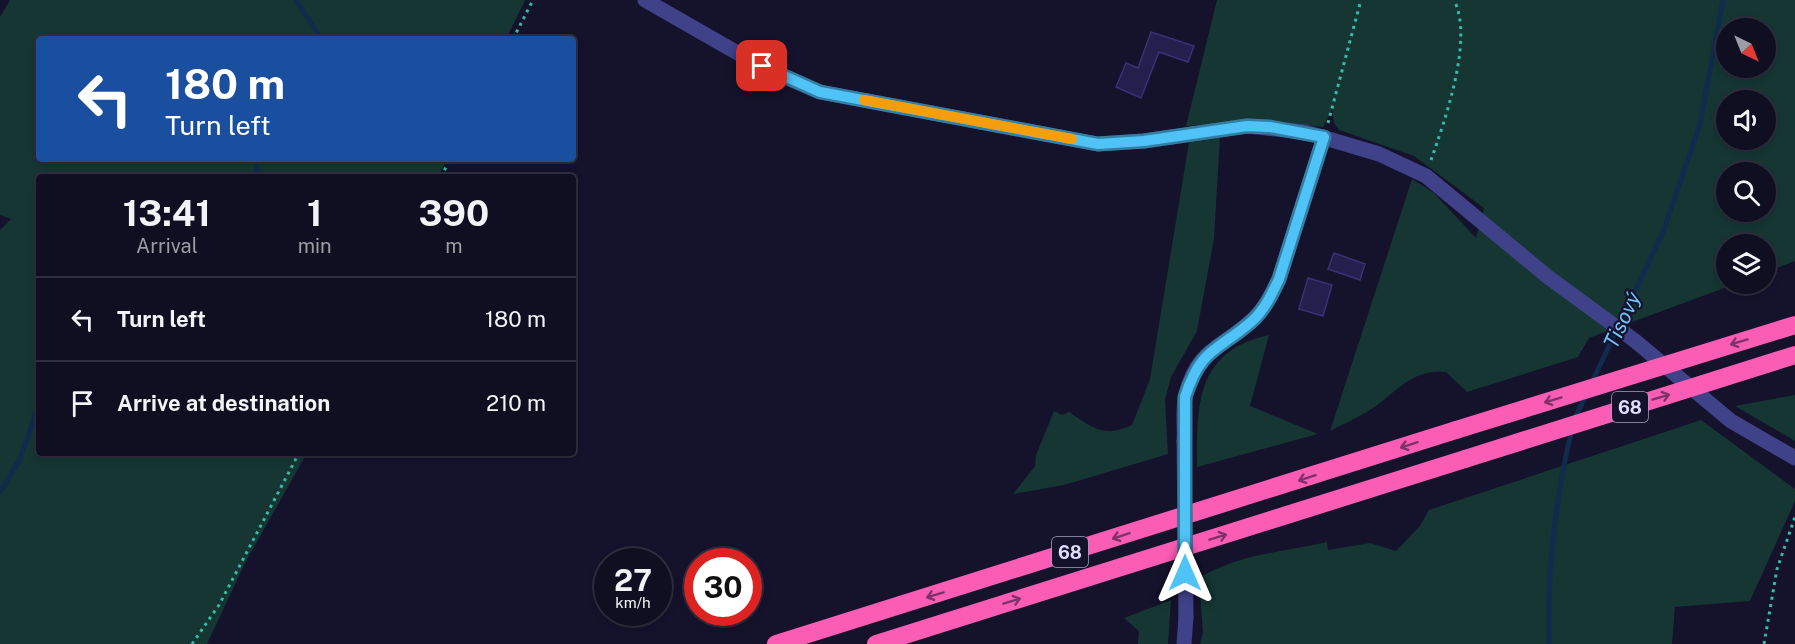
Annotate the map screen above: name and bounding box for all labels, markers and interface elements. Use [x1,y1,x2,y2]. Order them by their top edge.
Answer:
north arrow [1716,18,1776,78]
map controls [1716,18,1776,294]
pin [736,40,787,91]
icon: arrive [745,49,778,82]
text: 180 m [165,59,285,108]
icon: left [66,60,144,138]
button: sound [1716,90,1776,150]
text: Turn left [165,109,271,141]
button: search [1716,162,1776,222]
text: 13:41 [123,192,211,234]
text: 1 [307,192,322,234]
text: 390 [418,192,489,234]
text: Arrival [136,234,198,258]
text: min [298,234,332,258]
text: m [445,234,462,258]
button: layers [1716,234,1776,294]
water label: Tisový [1598,287,1646,352]
icon: left [66,303,99,336]
text: Turn left [117,306,206,332]
text: 180 m [485,306,546,332]
one-way arrow [1730,337,1749,348]
icon: arrive [66,387,99,420]
text: Arrive at destination [117,390,330,416]
text: 210 m [486,390,546,416]
one-way arrow [1651,391,1670,402]
road number: 68 [1612,392,1648,422]
one-way arrow [1544,395,1563,406]
one-way arrow [1400,440,1419,451]
one-way arrow [1298,473,1317,484]
one-way arrow [1112,531,1131,542]
one-way arrow [1208,531,1227,542]
road number: 68 [1052,537,1088,567]
position arrow [1153,541,1217,605]
speed limit sign: 30 [684,548,762,626]
text: 27 [614,562,652,598]
one-way arrow [926,590,945,601]
text: km/h [615,594,651,611]
one-way arrow [1002,595,1021,606]

